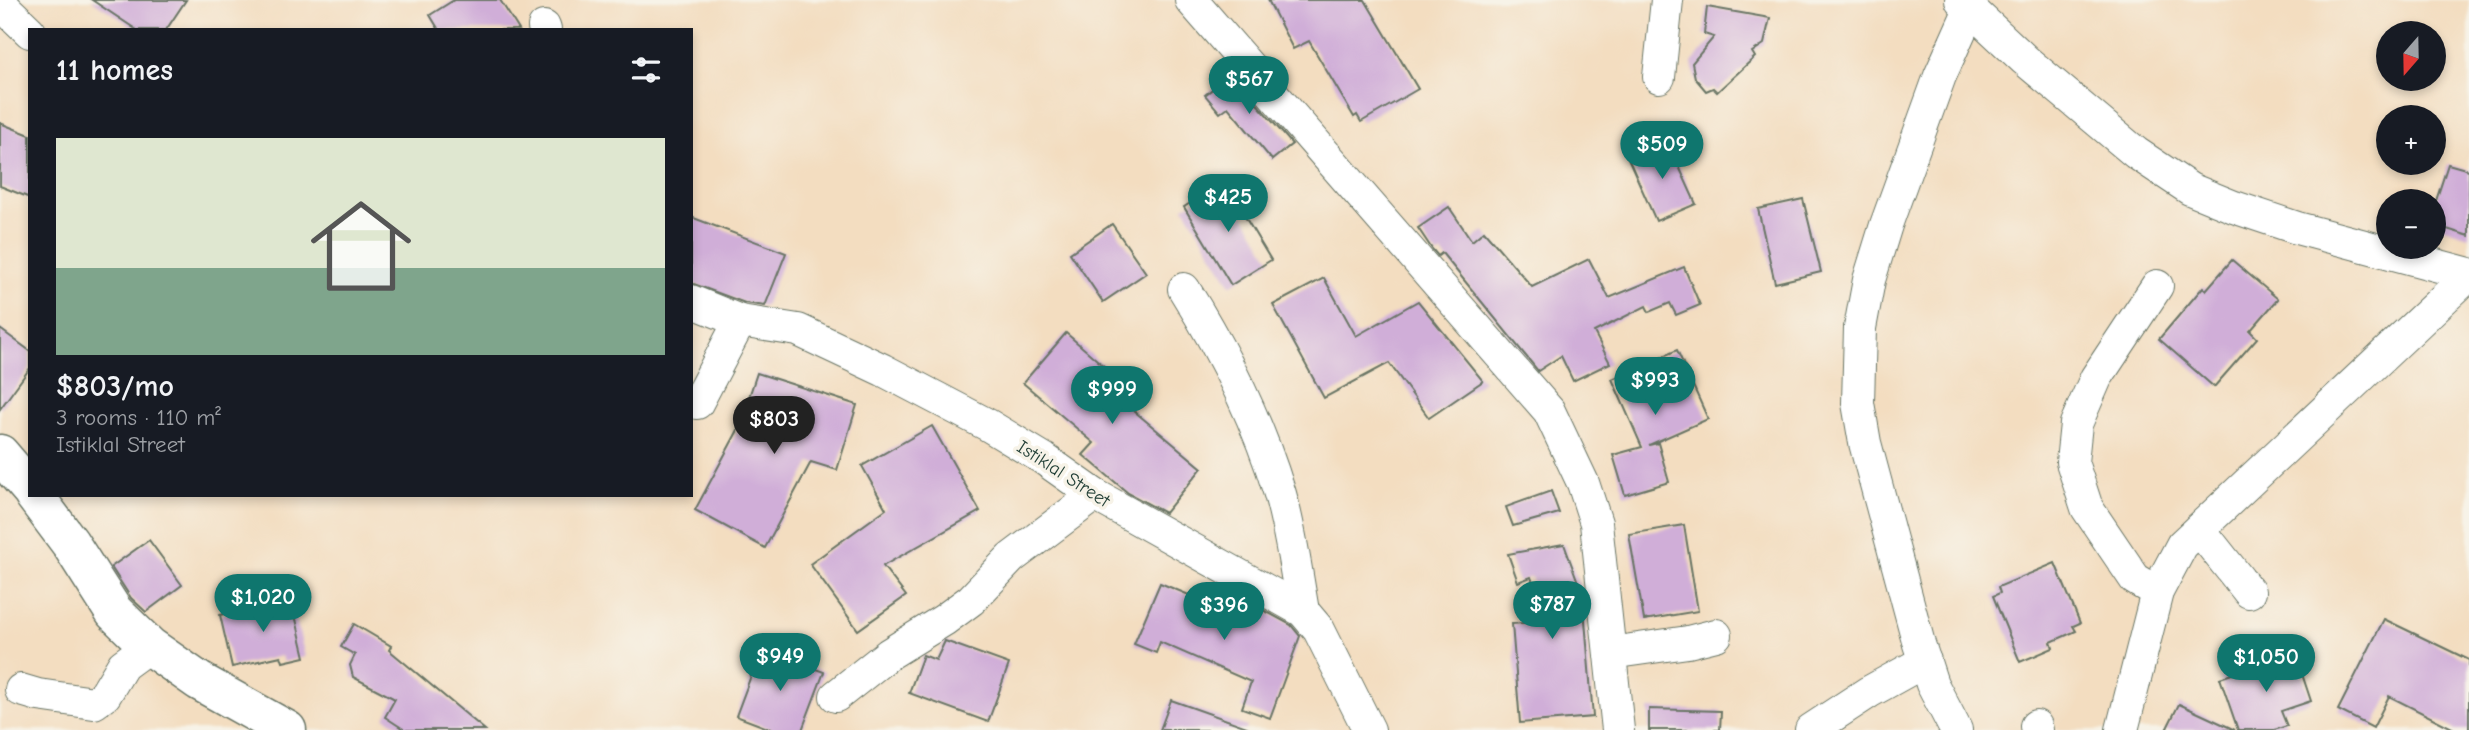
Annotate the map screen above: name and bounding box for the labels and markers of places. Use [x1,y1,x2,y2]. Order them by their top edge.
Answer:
pin: $567 [1208,57,1290,116]
pin: $509 [1621,122,1703,181]
pin: $425 [1187,174,1269,234]
pin: $993 [1614,358,1696,417]
pin: $999 [1071,366,1153,426]
pin: $803 [733,396,815,456]
pin: $1,020 [206,574,320,634]
pin: $396 [1183,582,1265,642]
pin: $787 [1511,582,1593,641]
pin: $949 [739,634,821,693]
pin: $1,050 [2209,634,2323,694]

